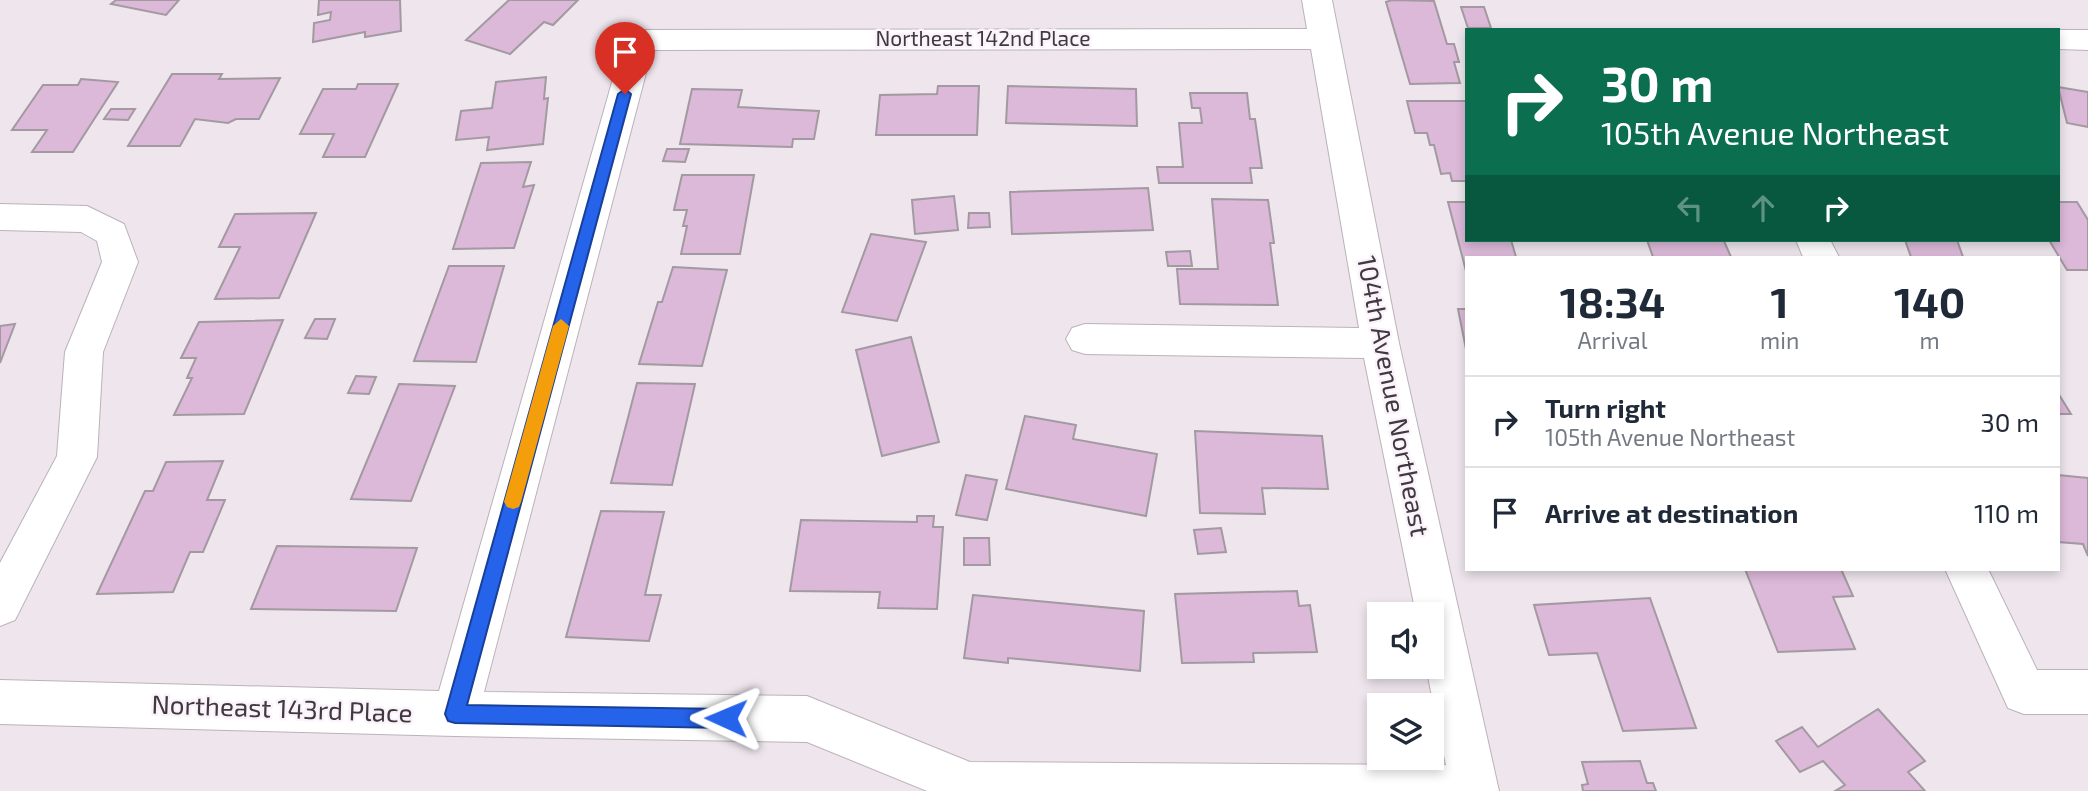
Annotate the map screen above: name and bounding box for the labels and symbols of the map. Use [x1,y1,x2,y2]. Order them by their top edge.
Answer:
pin [595,22,655,94]
street label: Northeast 142nd Place [875,25,1091,50]
street label: 104th Avenue Northeast [1352,253,1437,539]
position arrow [689,681,763,755]
street label: Northeast 143rd Place [151,687,413,728]

